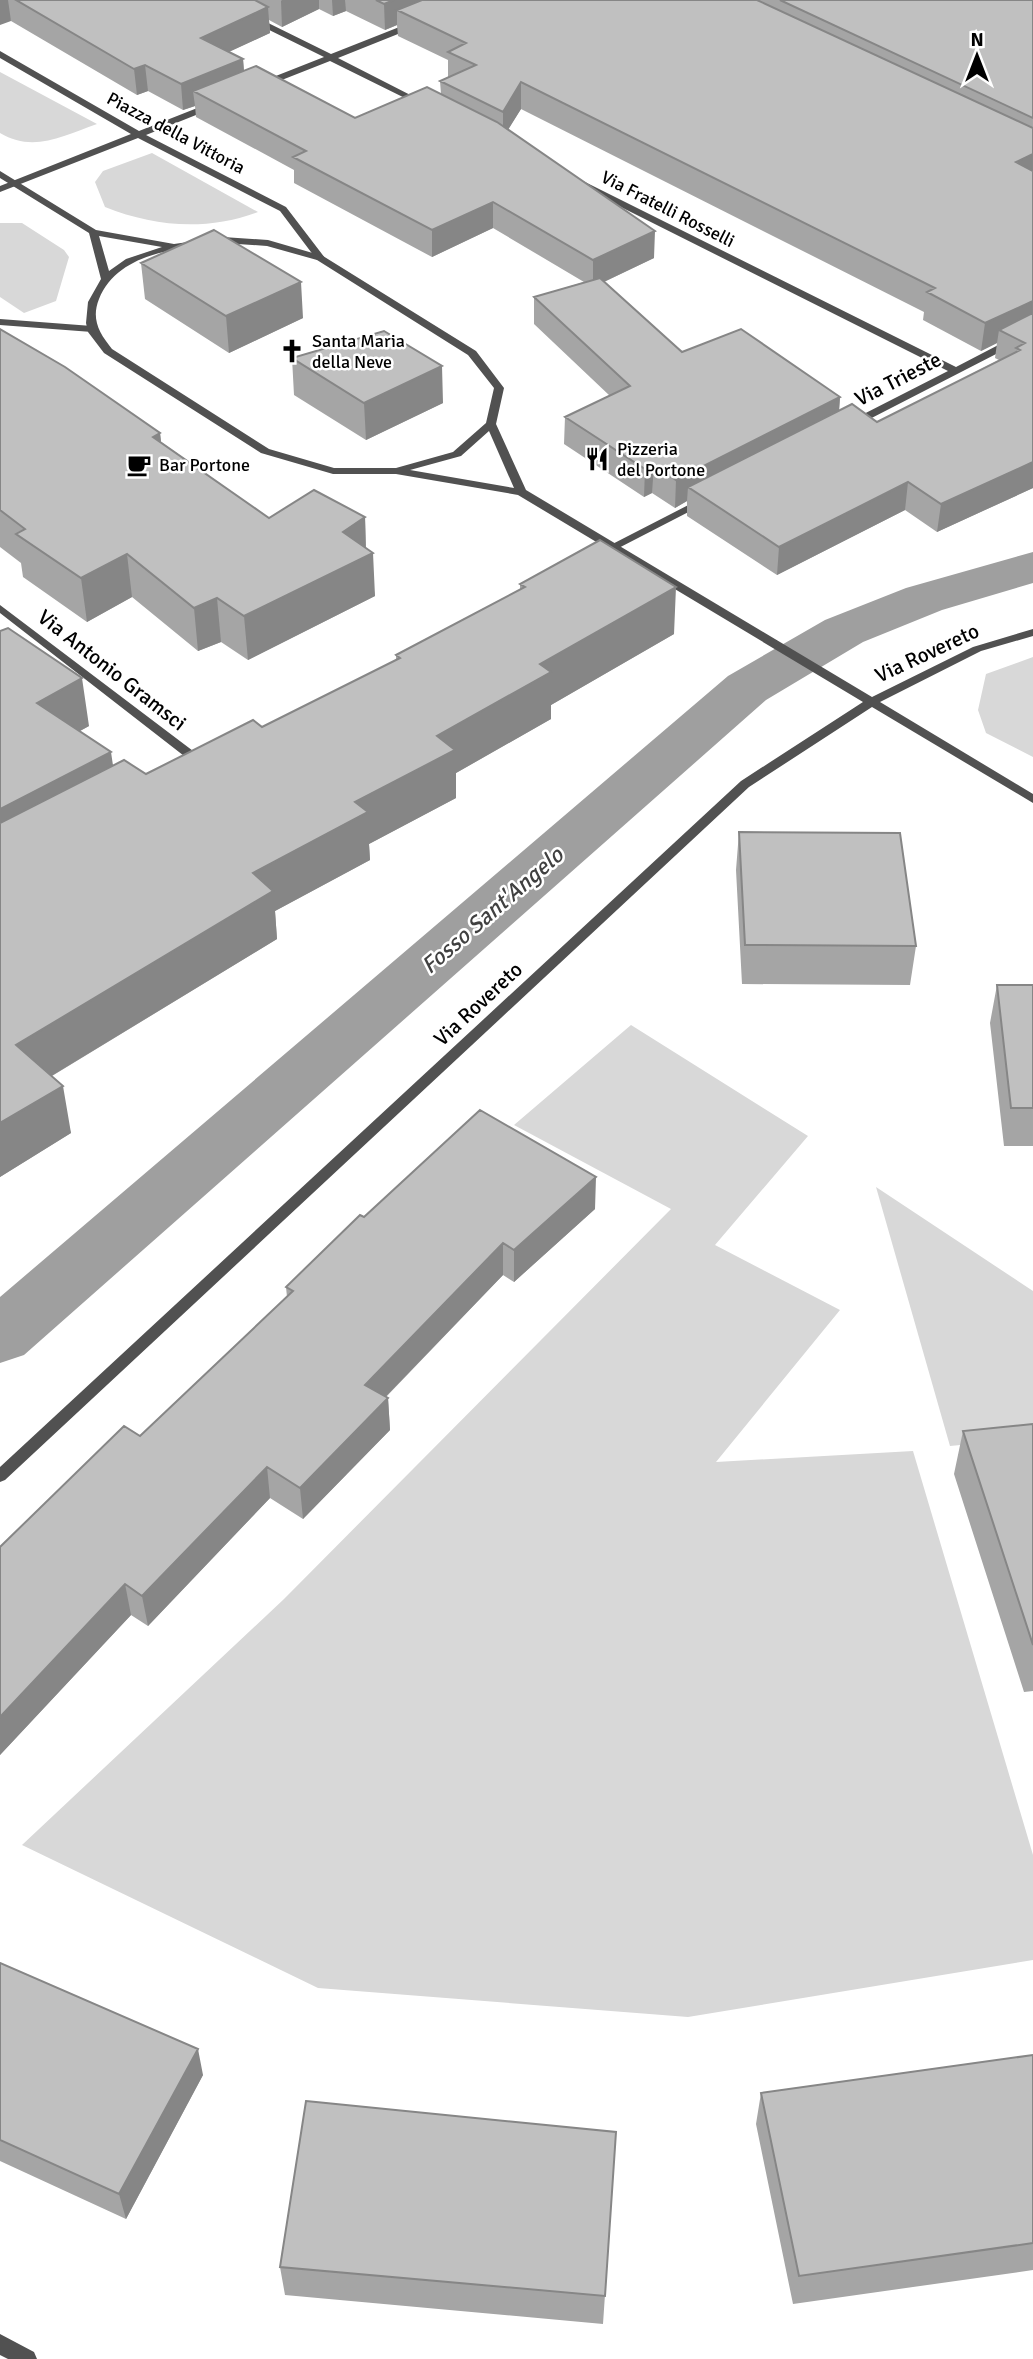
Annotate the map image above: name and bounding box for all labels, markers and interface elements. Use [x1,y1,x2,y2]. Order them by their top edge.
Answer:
north arrow [942,21,1012,91]
text: N [970,28,984,52]
street label: Piazza della Vittoria [103,87,249,179]
street label: Via Fratelli Rosselli [598,166,738,252]
place label: Santa Maria della Neve [312,330,405,373]
church icon: Santa Maria della Neve [278,337,306,365]
street label: Via Trieste [850,346,946,412]
place label: Pizzeria del Portone [617,438,705,481]
restaurant icon: Pizzeria del Portone [583,445,611,473]
cafe icon: Bar Portone [125,451,153,479]
place label: Bar Portone [159,454,250,476]
street label: Via Antonio Gramsci [32,604,192,736]
street label: Via Rovereto [871,618,983,688]
water label: Fosso Sant'Angelo [415,840,570,980]
street label: Via Rovereto [428,956,528,1052]

